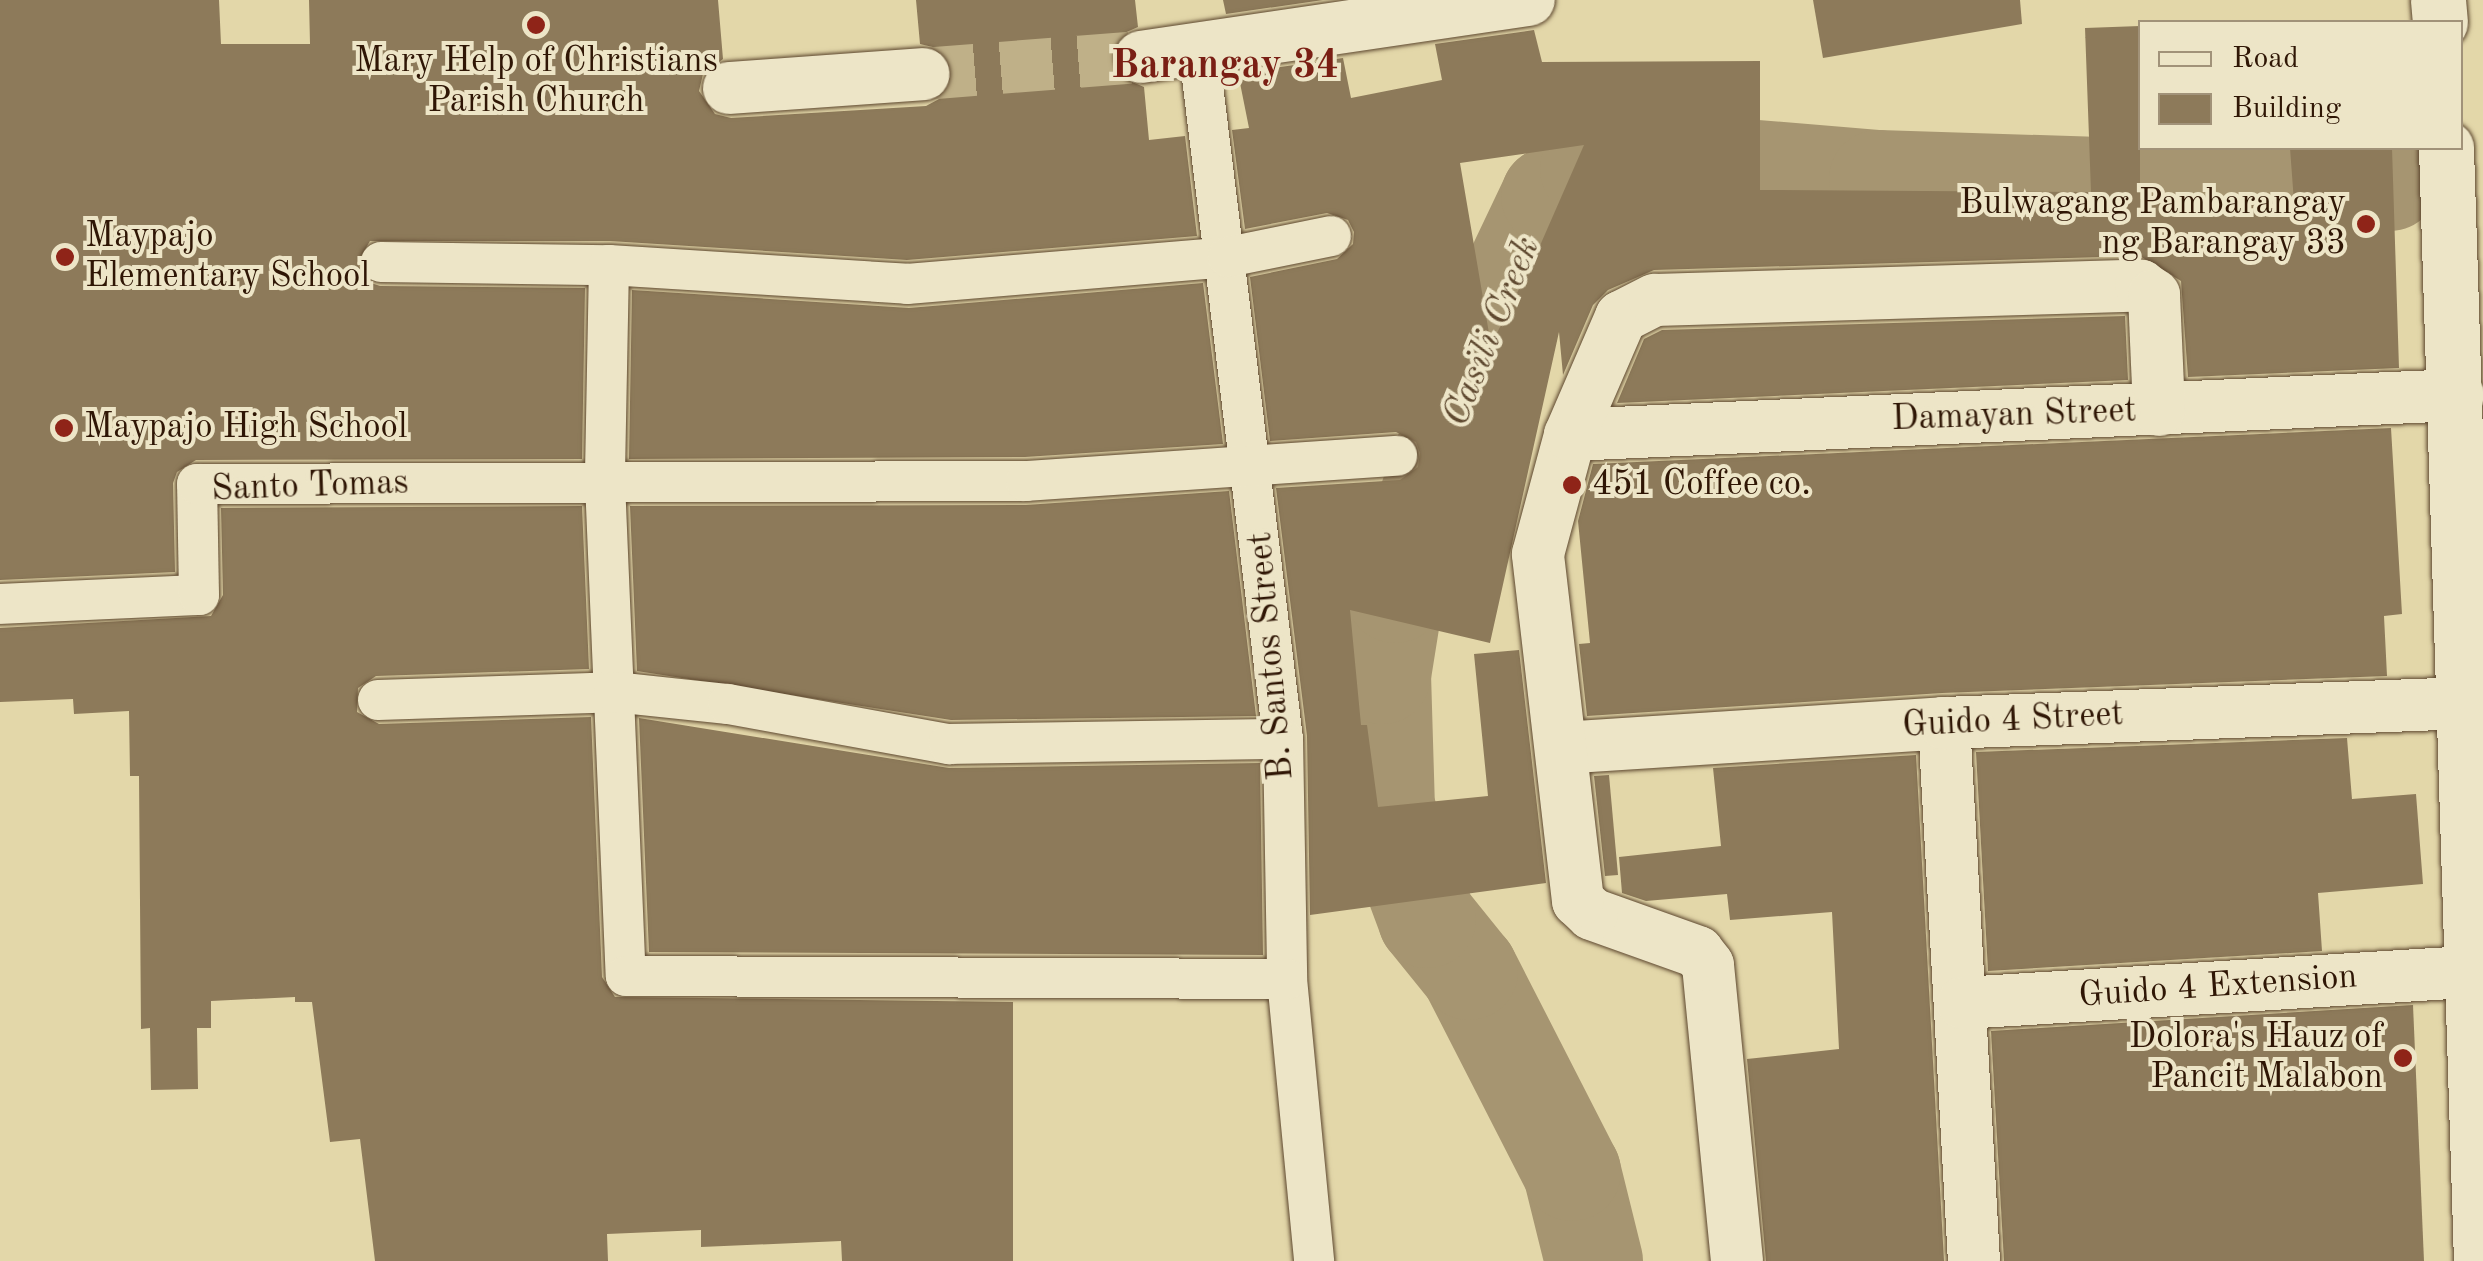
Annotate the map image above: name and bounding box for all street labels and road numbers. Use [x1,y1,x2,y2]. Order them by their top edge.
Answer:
street label: Damayan Street [1891,391,2137,441]
street label: Santo Tomas [211,463,409,511]
street label: B. Santos Street [1240,530,1304,782]
street label: Guido 4 Street [1901,694,2125,748]
street label: Guido 4 Extension [2077,956,2359,1018]

